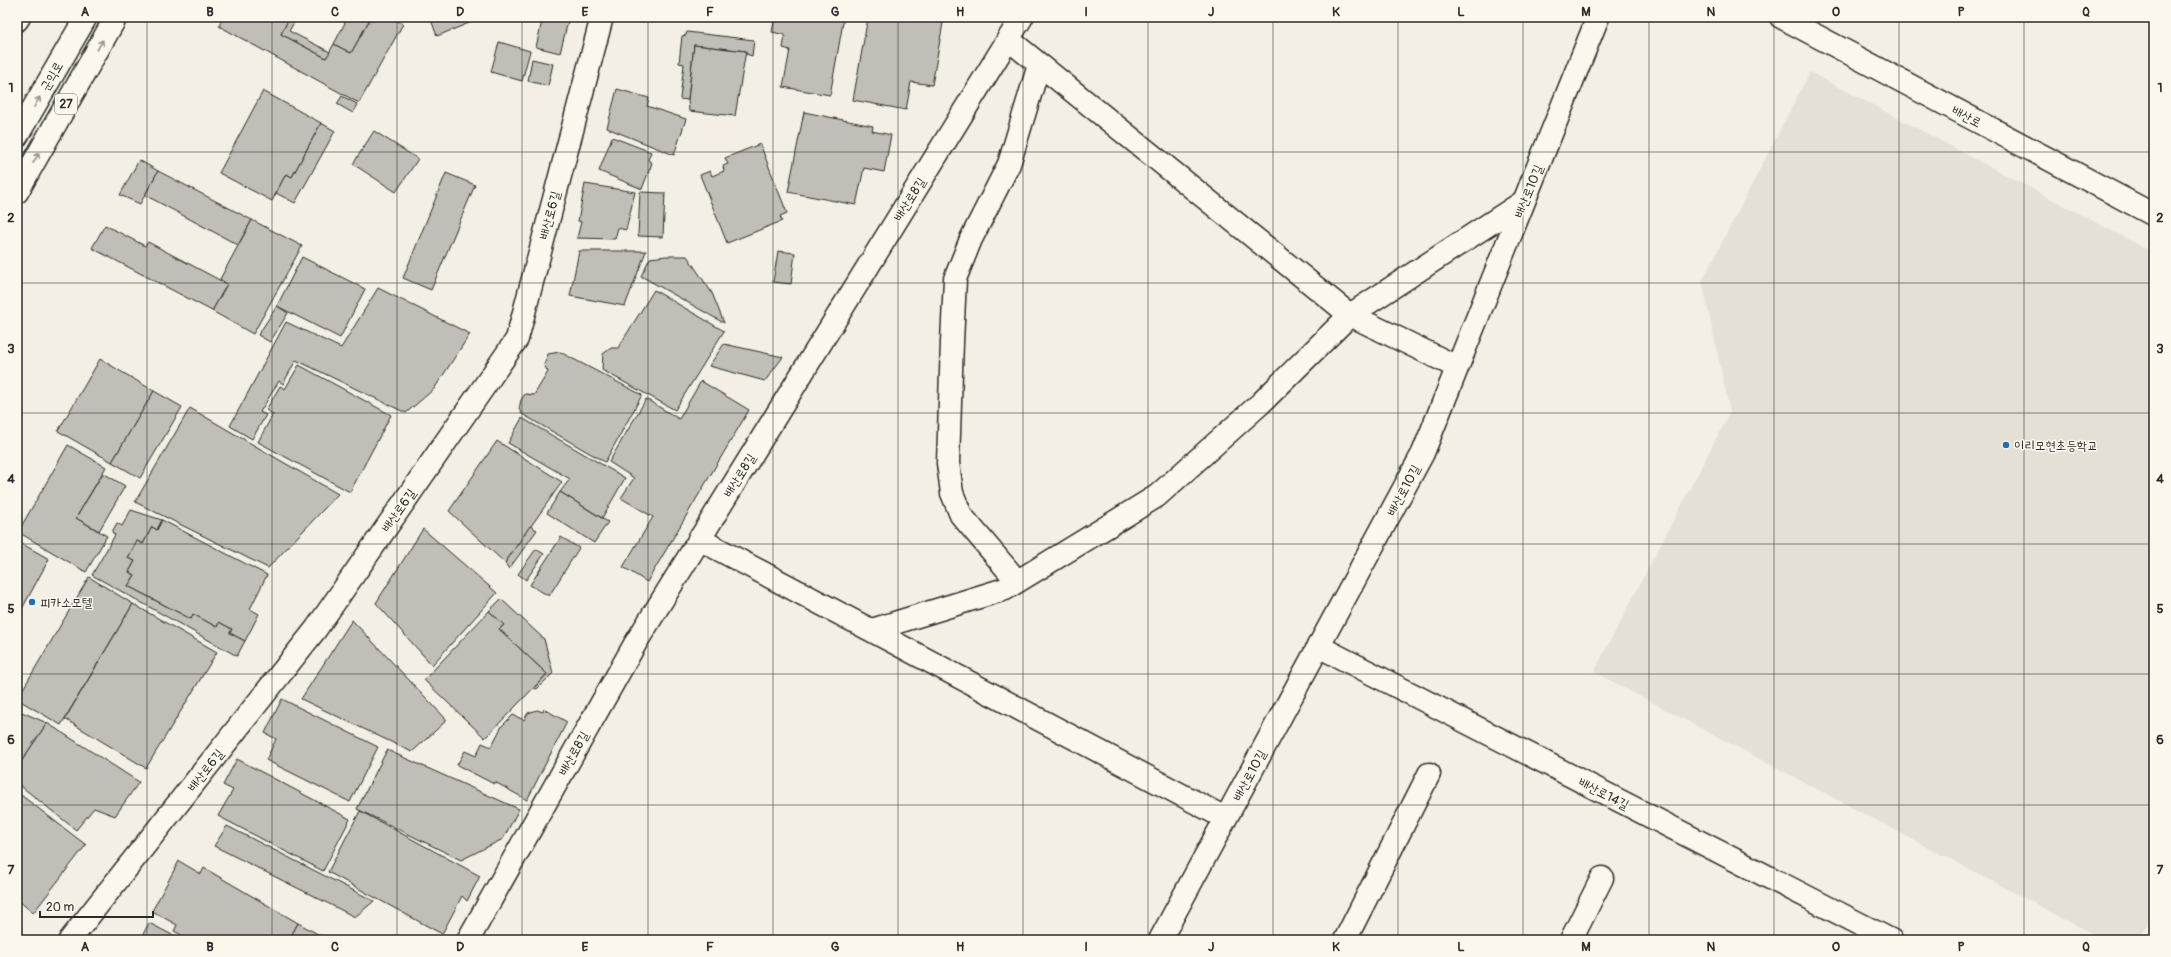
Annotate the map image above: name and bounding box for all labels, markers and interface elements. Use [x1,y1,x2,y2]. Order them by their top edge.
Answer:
text: A [81,4,90,20]
text: B [206,4,214,20]
text: C [331,4,339,20]
text: D [456,4,464,20]
text: E [582,4,589,20]
text: F [706,4,714,20]
text: G [831,4,840,20]
text: H [956,4,964,20]
text: I [1084,4,1088,20]
text: J [1208,4,1214,20]
text: K [1332,4,1340,20]
text: L [1457,4,1465,20]
text: M [1581,4,1591,20]
text: N [1707,4,1716,20]
text: O [1832,4,1841,20]
text: P [1957,4,1965,20]
text: Q [2082,4,2090,20]
one-way arrow [97,39,105,51]
street label: 군익로 [37,59,67,94]
text: 1 [8,80,14,96]
text: 1 [2157,80,2163,96]
road number: 27 [55,94,77,114]
one-way arrow [33,96,41,108]
street label: 배산로 [1949,102,1984,131]
one-way arrow [33,152,41,164]
street label: 배산로10길 [1511,163,1547,220]
street label: 배산로8길 [890,175,929,224]
street label: 배산로6길 [536,189,564,241]
text: 2 [7,210,15,226]
text: 2 [2156,210,2164,226]
text: 3 [7,341,15,357]
text: 3 [2156,341,2164,357]
place label: 이리모현초등학교 [2014,438,2098,454]
marker: 이리모현초등학교 [2001,440,2011,450]
street label: 배산로8길 [720,451,759,500]
street label: 배산로10길 [1384,462,1424,519]
text: 4 [7,471,15,487]
text: 4 [2156,471,2164,487]
street label: 배산로6길 [378,486,420,535]
place label: 피카소모텔 [40,595,93,611]
marker: 피카소모텔 [27,597,37,607]
text: 5 [7,601,15,617]
text: 5 [2156,601,2164,617]
street label: 배산로8길 [555,728,593,779]
text: 6 [7,732,15,748]
text: 6 [2156,732,2164,748]
street label: 배산로6길 [184,746,227,795]
street label: 배산로10길 [1230,747,1270,804]
street label: 배산로14길 [1576,774,1631,813]
text: 7 [8,862,15,878]
text: 7 [2157,862,2164,878]
scale bar [40,893,153,919]
text: 20 m [46,900,75,915]
text: A [81,939,90,955]
text: B [206,939,214,955]
text: C [331,939,339,955]
text: D [456,939,464,955]
text: E [582,939,589,955]
text: F [706,939,714,955]
text: G [831,939,840,955]
text: H [956,939,964,955]
text: I [1084,939,1088,955]
text: J [1208,939,1214,955]
text: K [1332,939,1340,955]
text: L [1457,939,1465,955]
text: M [1581,939,1591,955]
text: N [1707,939,1716,955]
text: O [1832,939,1841,955]
text: P [1957,939,1965,955]
text: Q [2082,939,2090,955]

